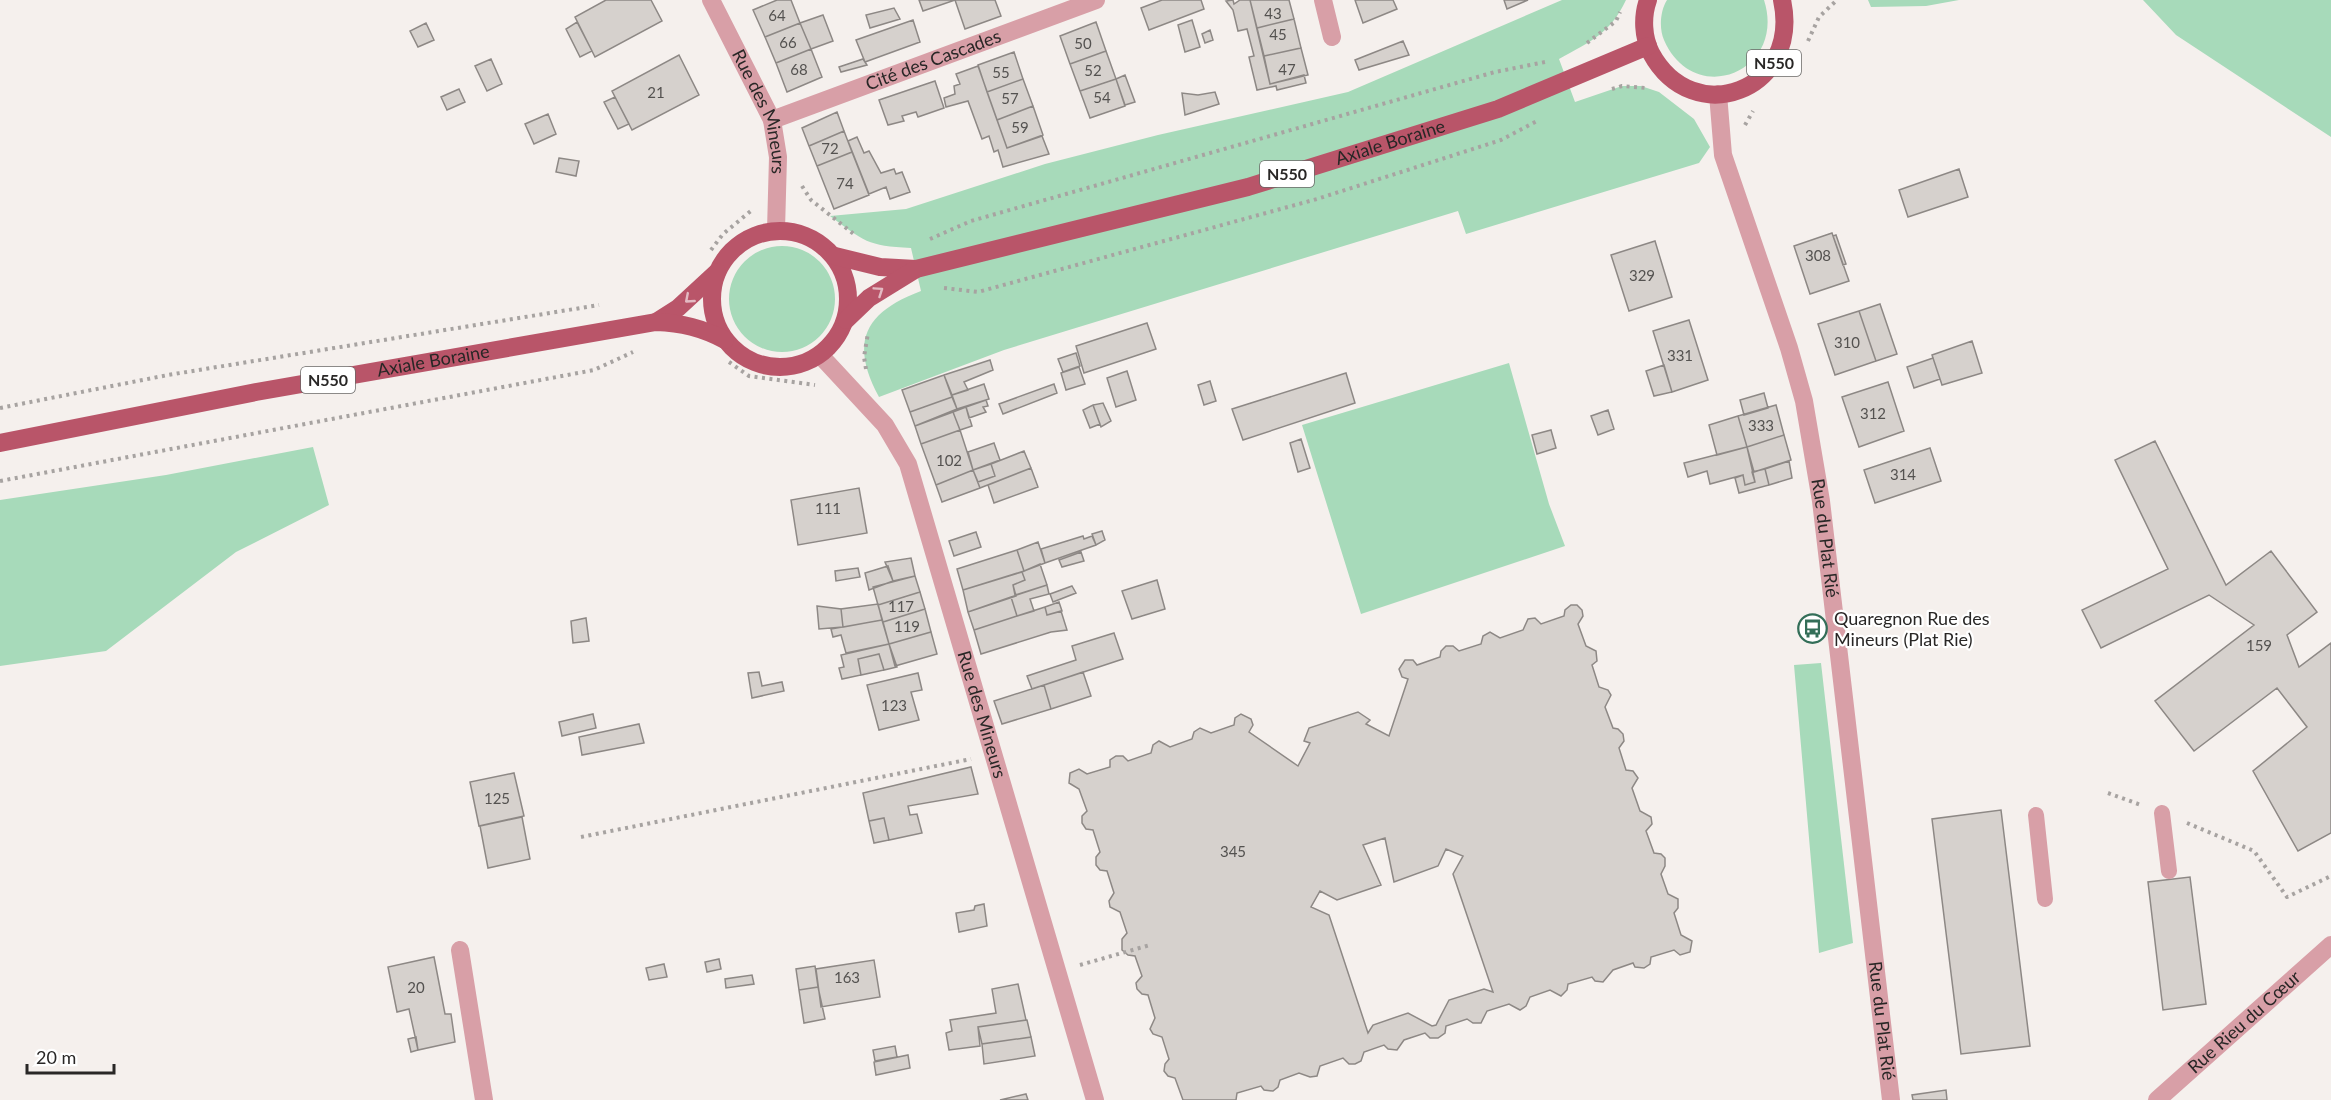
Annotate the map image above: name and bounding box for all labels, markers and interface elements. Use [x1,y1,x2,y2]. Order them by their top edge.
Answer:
house number: 43 [1264,4,1282,22]
house number: 64 [768,6,786,24]
street label: Cité des Cascades [862,24,1004,94]
house number: 45 [1269,25,1287,43]
house number: 66 [779,33,797,51]
house number: 50 [1074,34,1092,52]
street label: Rue des Mineurs [728,45,790,174]
road number: N550 [1747,50,1801,76]
house number: 68 [790,60,808,78]
house number: 47 [1278,60,1296,78]
house number: 52 [1084,61,1102,79]
house number: 55 [992,63,1010,81]
house number: 21 [647,83,665,101]
house number: 54 [1093,88,1111,106]
house number: 57 [1001,89,1019,107]
street label: Axiale Boraine [1332,114,1448,169]
house number: 59 [1011,118,1029,136]
house number: 72 [821,139,839,157]
road number: N550 [1260,161,1314,187]
house number: 74 [836,174,854,192]
house number: 308 [1805,246,1831,264]
house number: 329 [1629,266,1655,284]
one-way arrow [873,287,883,299]
one-way arrow [685,291,696,302]
house number: 310 [1834,333,1860,351]
street label: Axiale Boraine [375,339,491,381]
house number: 331 [1667,346,1693,364]
road number: N550 [301,367,355,393]
house number: 312 [1860,404,1886,422]
house number: 333 [1748,416,1774,434]
house number: 102 [936,451,962,469]
house number: 314 [1890,465,1916,483]
street label: Rue du Plat Rié [1807,477,1844,599]
house number: 111 [815,499,841,517]
house number: 117 [888,597,914,615]
place label: Quaregnon Rue des Mineurs (Plat Rie) [1834,607,1990,650]
bus stop icon: Quaregnon Rue des Mineurs (Plat Rie) [1797,613,1829,645]
house number: 119 [894,617,920,635]
house number: 159 [2246,636,2272,654]
street label: Rue des Mineurs [953,648,1012,781]
house number: 123 [881,696,907,714]
house number: 125 [484,789,510,807]
house number: 345 [1220,842,1246,860]
street label: Rue du Plat Rié [1865,960,1901,1081]
street label: Rue Rieu du Cœur [2183,965,2305,1077]
house number: 163 [834,968,860,986]
house number: 20 [407,978,425,996]
scale bar [27,1037,114,1075]
text: 20 m [36,1046,76,1068]

